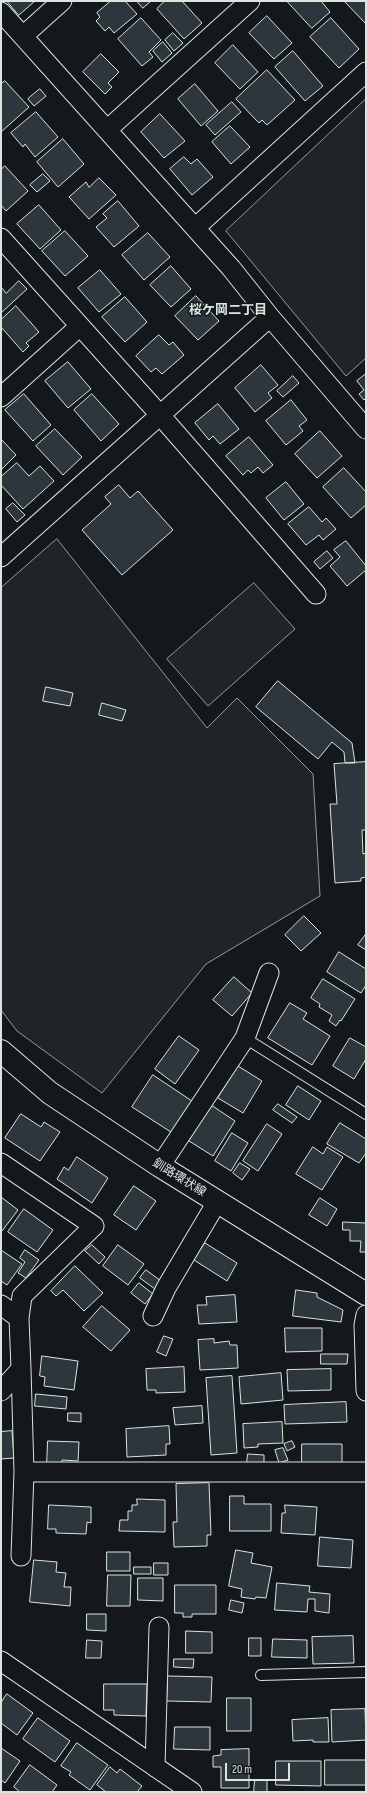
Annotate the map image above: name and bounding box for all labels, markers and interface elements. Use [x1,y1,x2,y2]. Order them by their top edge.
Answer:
district label: 桜ケ岡二丁目 [189,303,267,319]
street label: 釧路環状線 [150,1156,208,1200]
scale bar [227,1755,292,1781]
text: 20 m [232,1762,252,1777]

